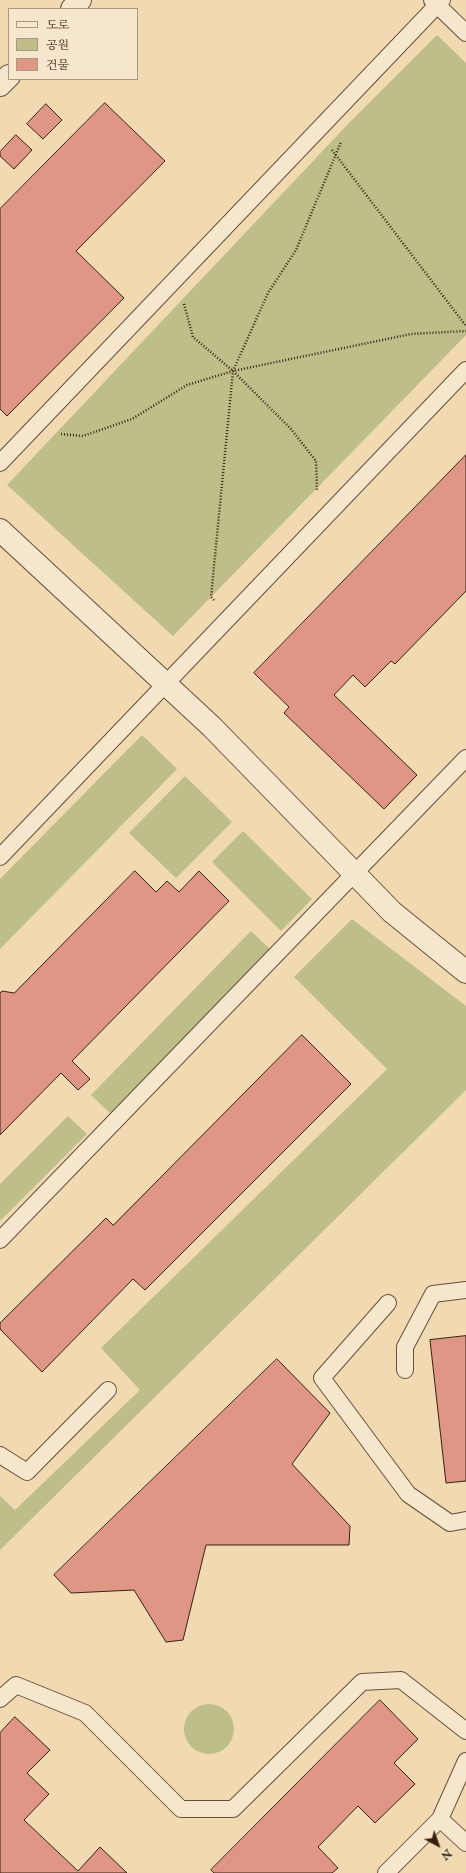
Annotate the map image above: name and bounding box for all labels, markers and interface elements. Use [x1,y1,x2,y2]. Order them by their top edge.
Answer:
legend [8,8,138,80]
text: 도로 [46,18,69,33]
text: 공원 [46,38,69,53]
text: 건물 [46,58,69,73]
north arrow [418,1825,458,1865]
text: N [438,1846,454,1863]

